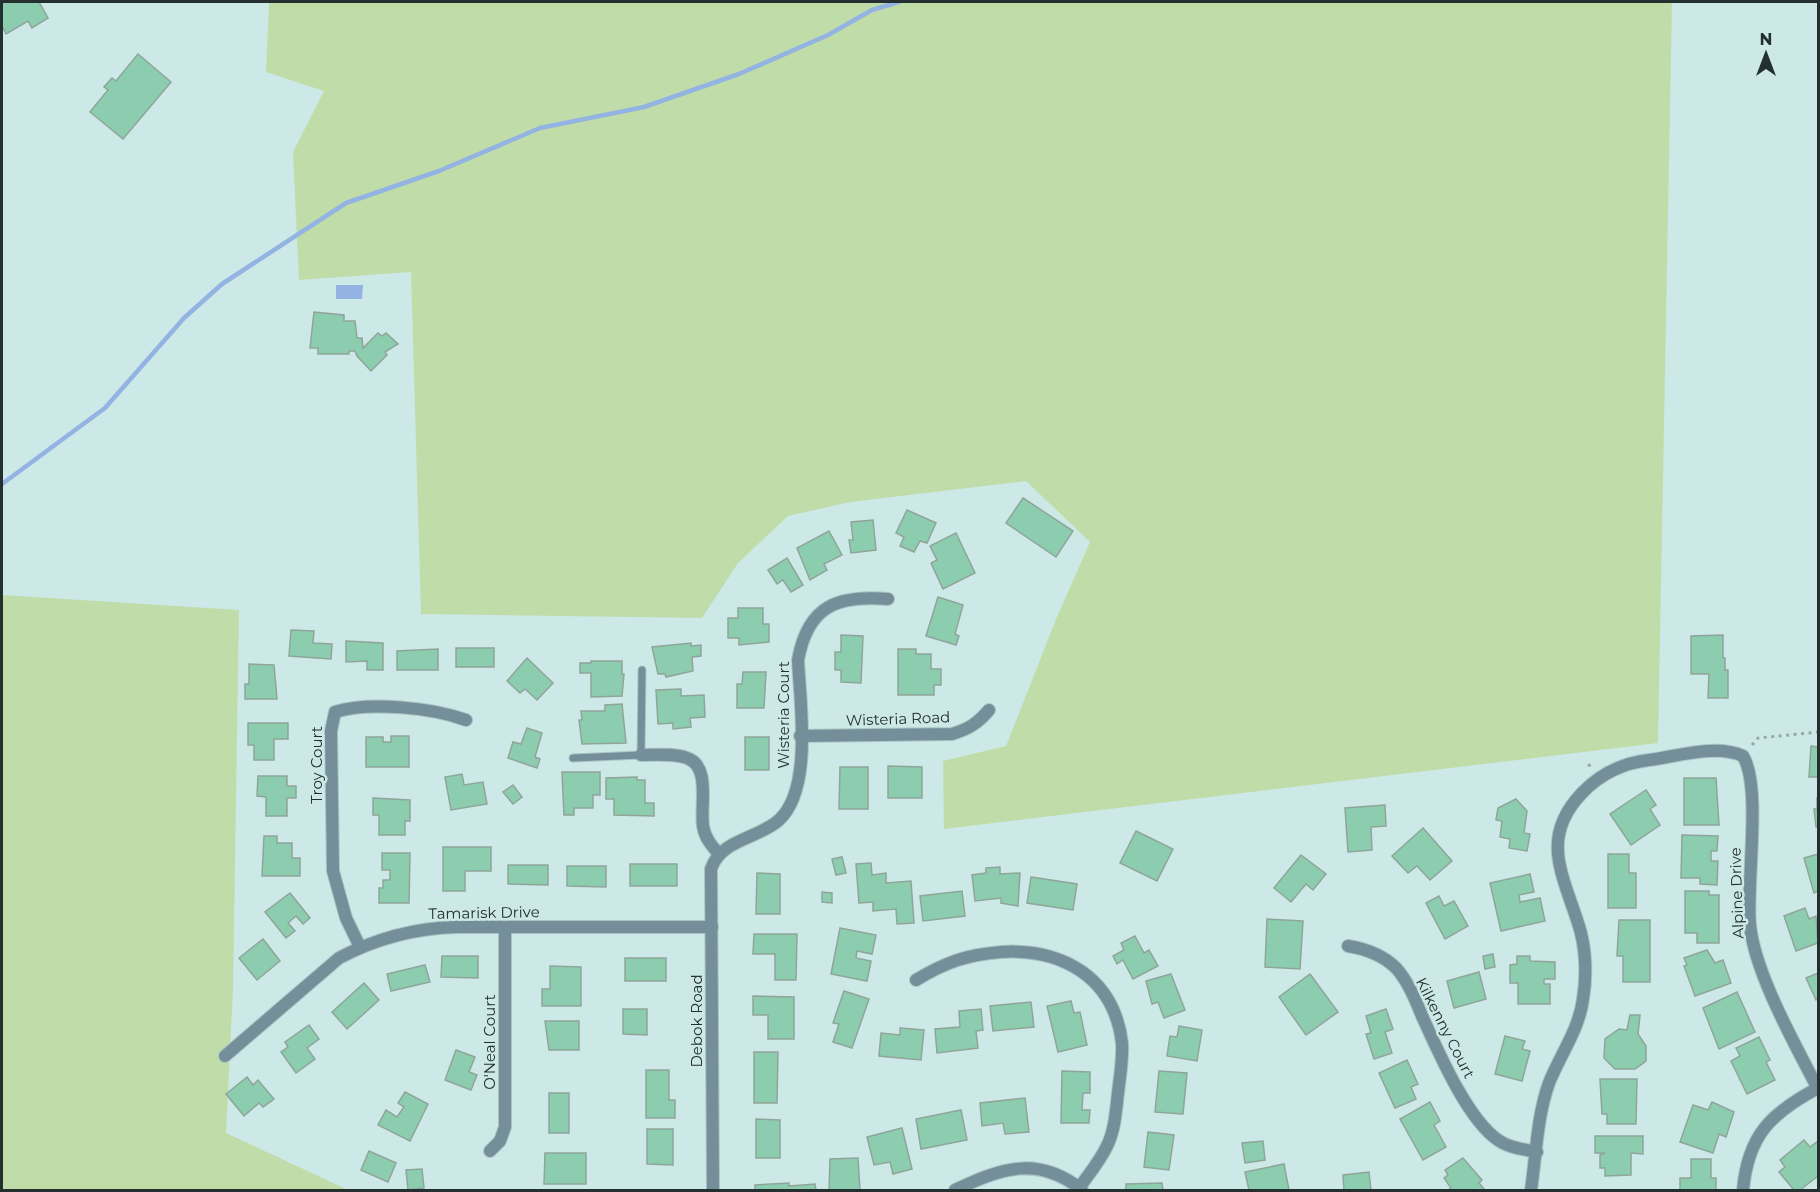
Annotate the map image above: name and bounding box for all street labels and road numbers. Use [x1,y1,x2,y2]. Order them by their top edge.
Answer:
street label: Wisteria Court [774,661,793,769]
street label: Wisteria Road [845,707,951,730]
street label: Troy Court [307,726,326,804]
street label: Alpine Drive [1725,847,1748,939]
street label: Tamarisk Drive [428,902,540,923]
street label: Debok Road [687,974,706,1068]
street label: Kilkenny Court [1412,974,1479,1081]
street label: O'Neal Court [480,994,499,1090]

